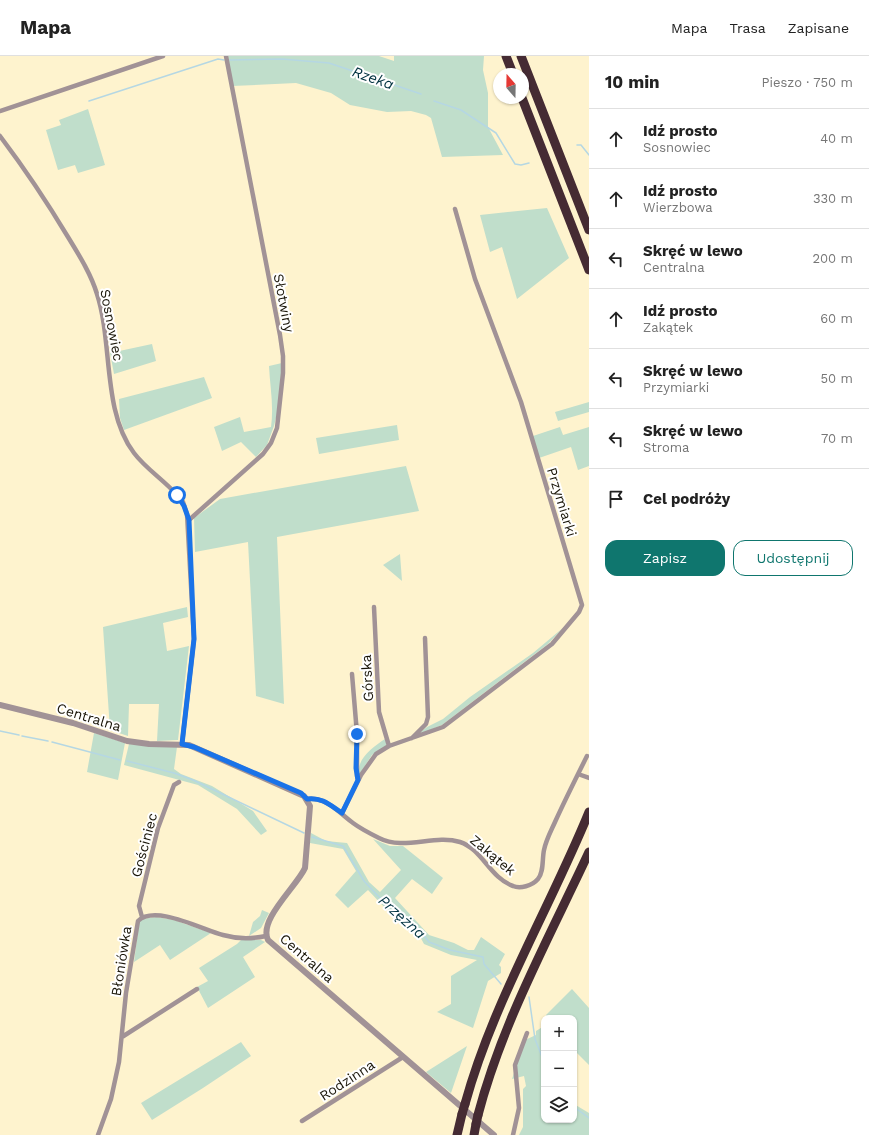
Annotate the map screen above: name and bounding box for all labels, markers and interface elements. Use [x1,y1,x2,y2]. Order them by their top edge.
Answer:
text: Mapa [20,16,71,39]
text: Mapa [671,20,707,36]
text: Trasa [729,20,766,36]
text: Zapisane [788,20,849,36]
water label: Rzeka [350,63,396,93]
north arrow [493,68,529,104]
text: 10 min [605,72,660,92]
text: Pieszo · 750 m [762,75,853,90]
text: Idź prosto [643,122,717,140]
icon: ahead [605,128,627,150]
text: 40 m [820,131,853,146]
text: Sosnowiec [643,140,711,155]
text: Idź prosto [643,182,717,200]
icon: ahead [605,188,627,210]
text: 330 m [813,191,853,206]
text: Wierzbowa [643,200,713,215]
text: Skręć w lewo [643,242,743,260]
icon: left [605,248,627,270]
text: 200 m [812,251,853,266]
text: Centralna [643,260,705,275]
street label: Słotwiny [270,272,298,334]
street label: Sosnowiec [97,288,127,362]
text: Idź prosto [643,302,717,320]
icon: ahead [605,308,627,330]
text: 60 m [820,311,853,326]
text: Zakątek [643,320,693,335]
text: Skręć w lewo [643,362,743,380]
icon: left [605,368,627,390]
text: 50 m [821,371,853,386]
text: Przymiarki [643,380,709,395]
text: Skręć w lewo [643,422,743,440]
icon: left [605,428,627,450]
text: 70 m [821,431,853,446]
text: Stroma [643,440,689,455]
street label: Przymiarki [544,466,580,538]
route start [168,486,186,504]
icon: arrive [605,488,627,510]
text: Cel podróży [643,490,730,508]
button: Zapisz [605,540,725,576]
button: Udostępnij [733,540,853,576]
street label: Górska [358,654,376,702]
street label: Centralna [55,700,123,734]
route end [348,725,366,743]
street label: Gościniec [128,811,160,879]
street label: Zakątek [467,831,519,879]
water label: Przężna [375,891,429,943]
street label: Błoniówka [108,925,134,997]
street label: Centralna [277,930,337,986]
map controls [541,1015,577,1123]
button: + [541,1015,577,1051]
button: − [541,1051,577,1087]
street label: Rodzinna [316,1056,378,1104]
button: layers [541,1087,577,1123]

